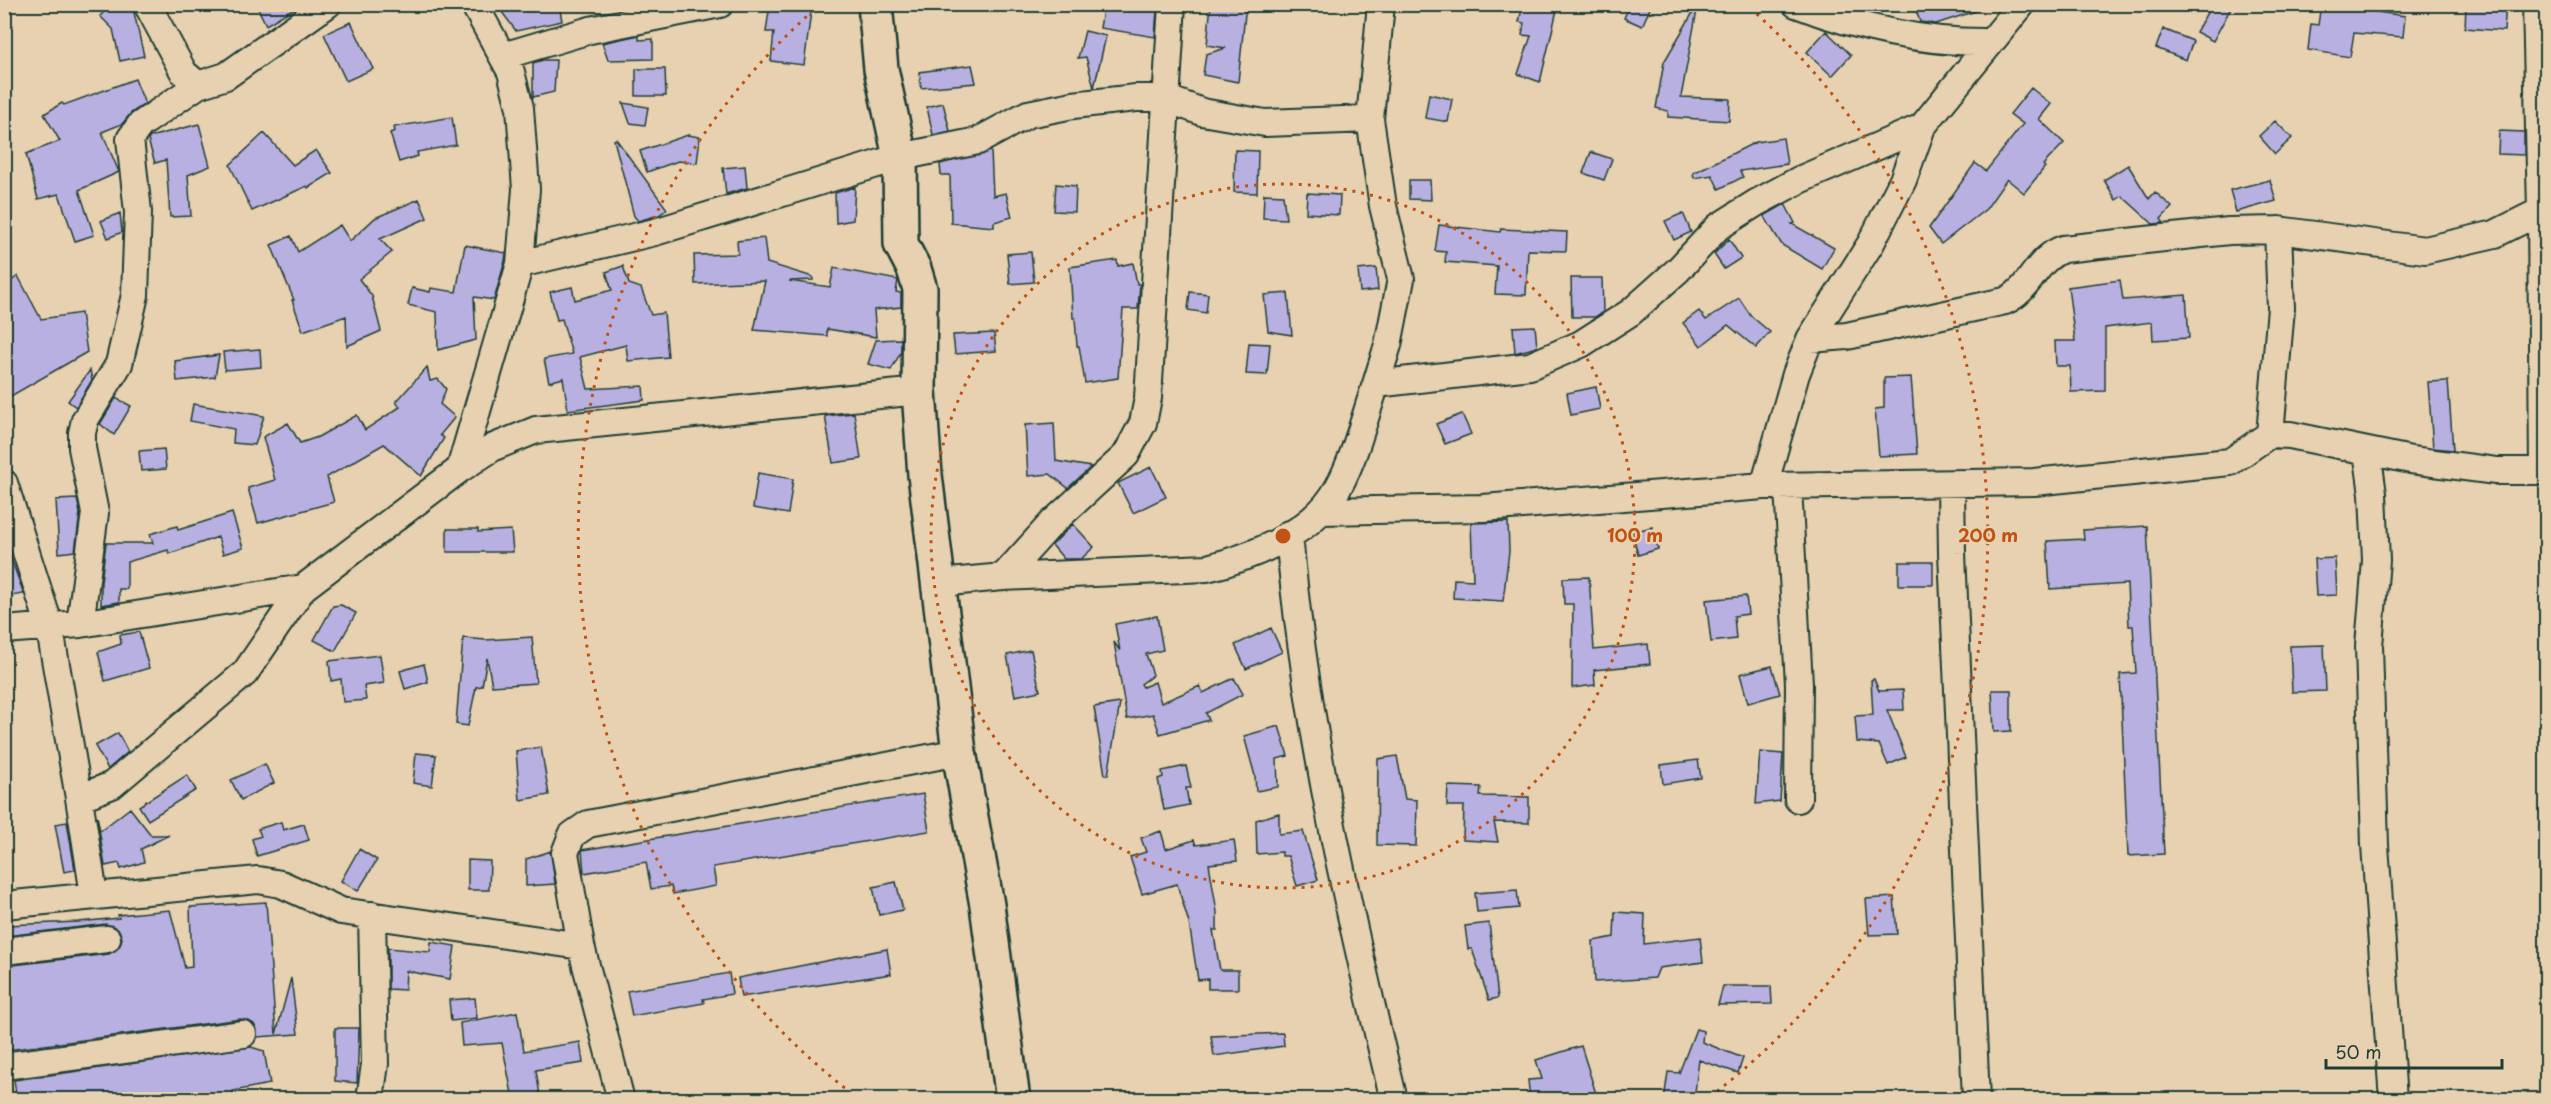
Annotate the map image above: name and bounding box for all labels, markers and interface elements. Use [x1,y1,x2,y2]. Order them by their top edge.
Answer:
text: 100 m [1607,521,1663,548]
text: 200 m [1958,521,2018,548]
centre of rings [1273,526,1293,546]
scale bar [2326,1032,2502,1070]
text: 50 m [2335,1038,2382,1065]

